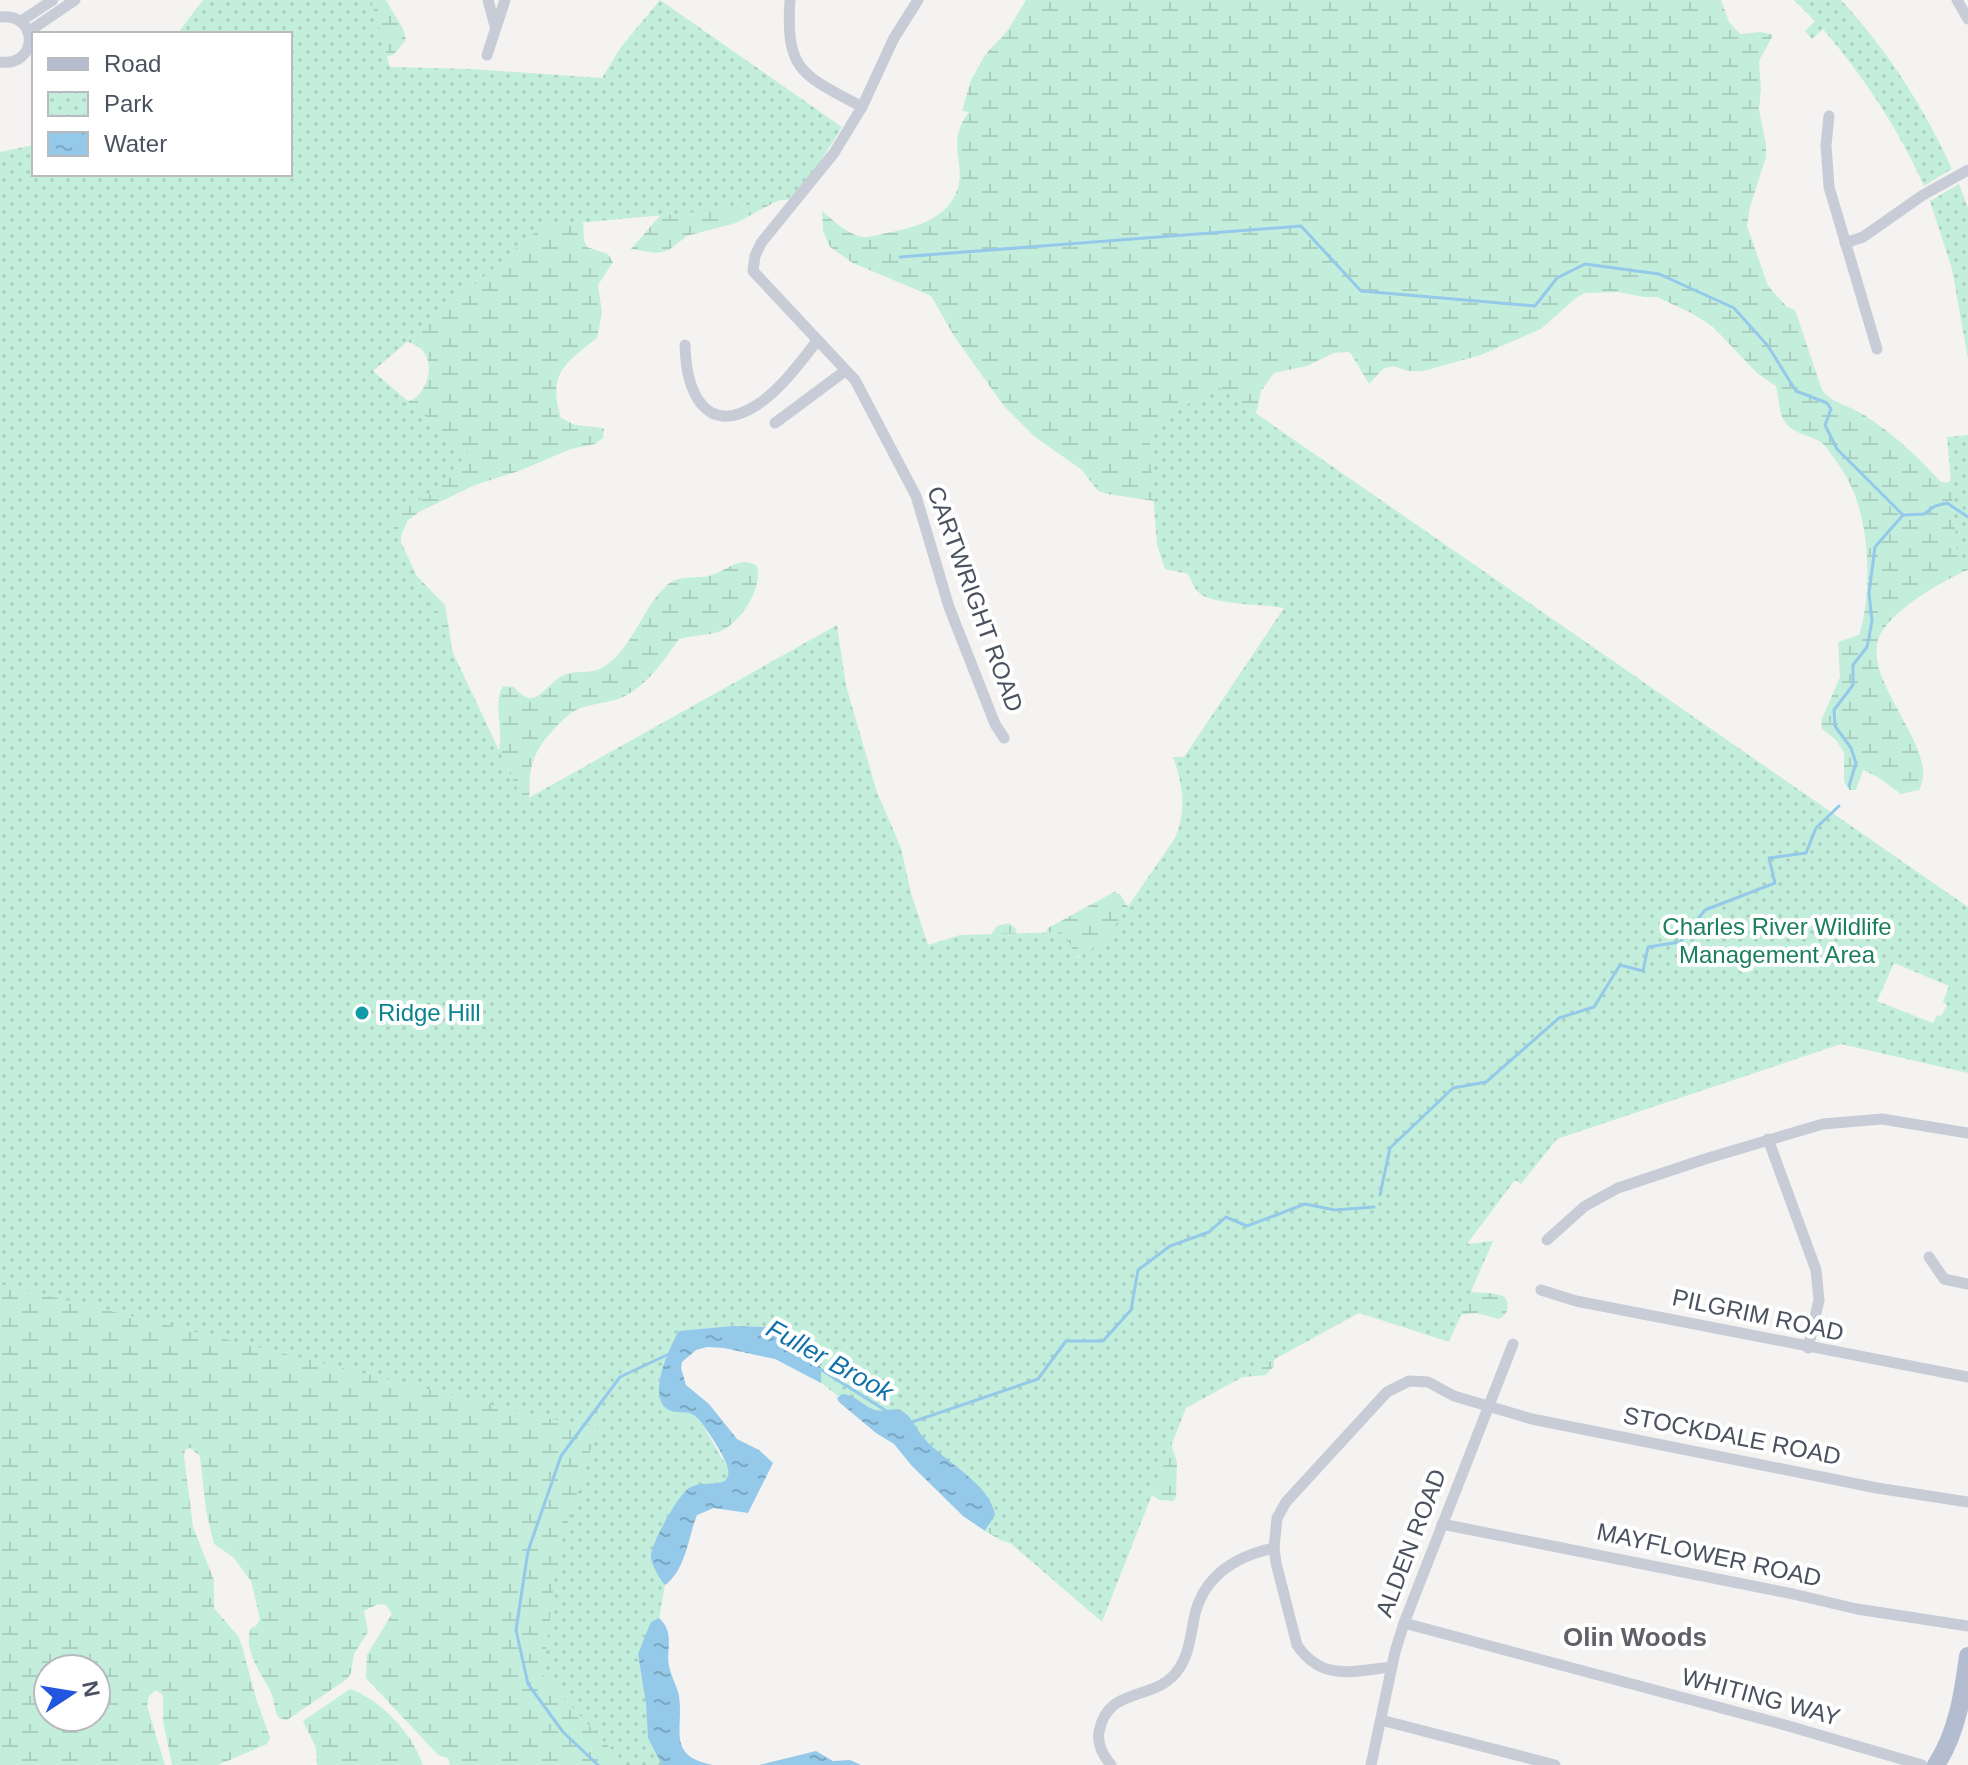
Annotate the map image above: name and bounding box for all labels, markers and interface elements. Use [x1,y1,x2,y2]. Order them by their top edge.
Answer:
legend [32,32,292,176]
text: Road [104,50,161,77]
text: Park [104,90,154,117]
text: Water [104,130,167,157]
street label: CARTWRIGHT ROAD [922,482,1029,715]
park label: Charles River Wildlife Management Area [1662,913,1892,968]
place label: Ridge Hill [378,999,481,1026]
marker: Ridge Hill [353,1004,371,1022]
street label: PILGRIM ROAD [1670,1283,1846,1346]
water label: Fuller Brook [761,1313,900,1408]
street label: STOCKDALE ROAD [1621,1401,1843,1470]
street label: ALDEN ROAD [1370,1465,1451,1620]
street label: MAYFLOWER ROAD [1594,1518,1824,1592]
district label: Olin Woods [1563,1622,1707,1652]
north arrow [32,1653,112,1733]
street label: WHITING WAY [1679,1662,1843,1731]
text: N [77,1679,105,1699]

